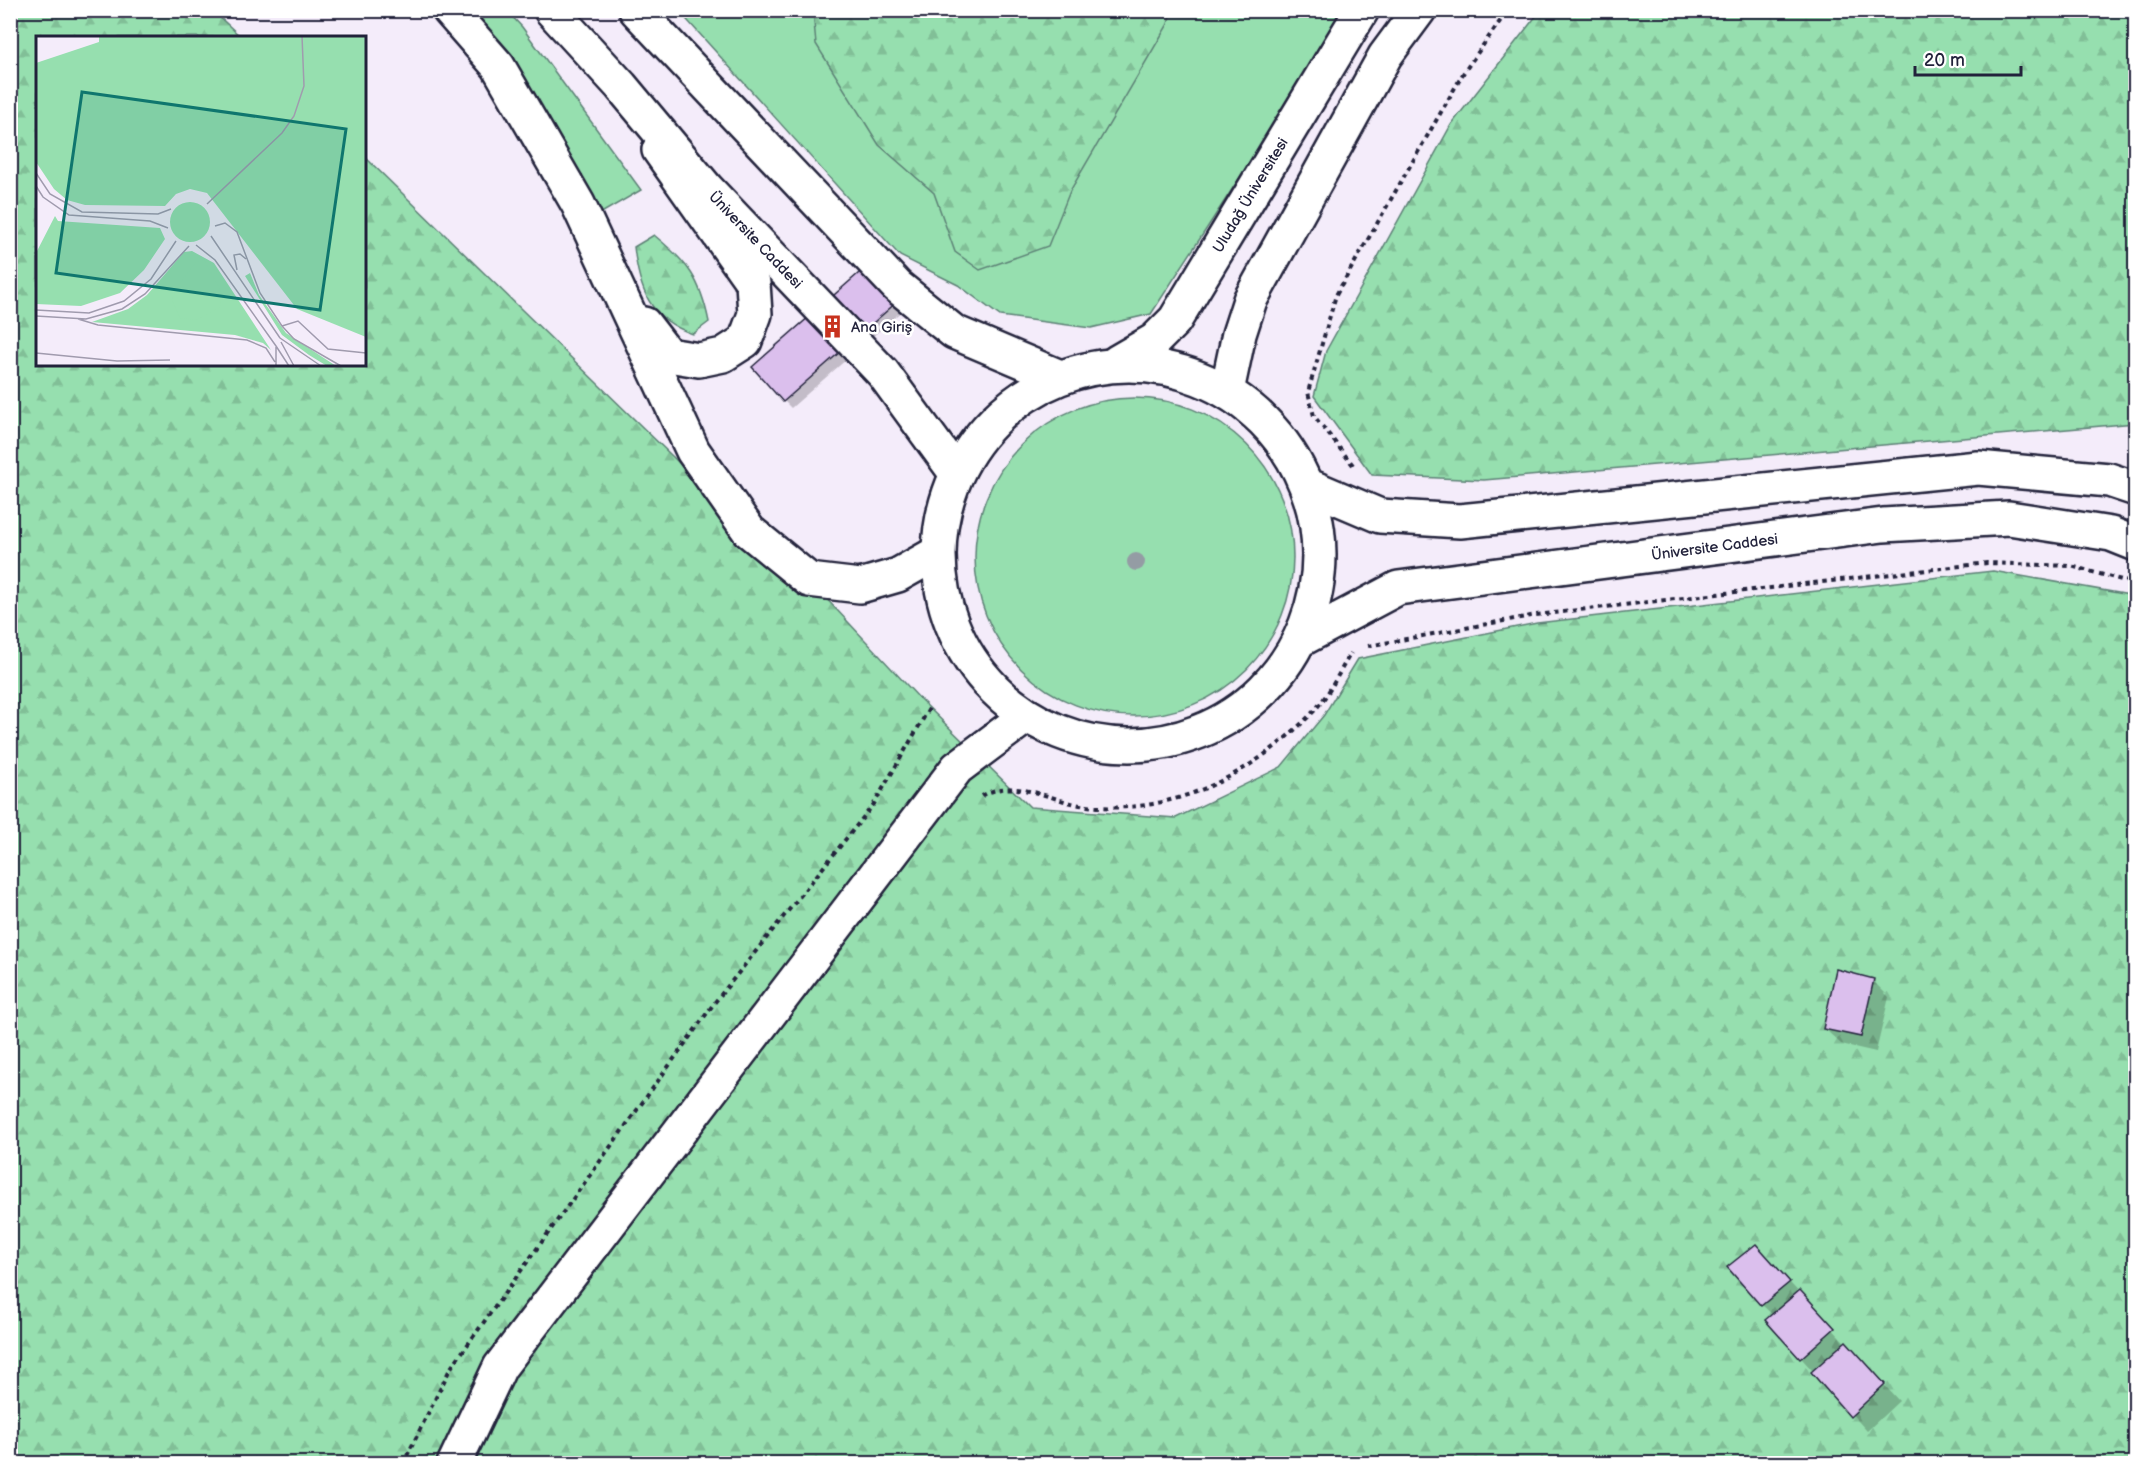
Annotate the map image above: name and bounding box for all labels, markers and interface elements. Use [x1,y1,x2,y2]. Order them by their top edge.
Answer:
inset map [36,36,366,366]
scale bar [1915,39,2022,77]
text: 20 m [1924,50,1965,71]
street label: Uludağ Üniversitesi [1209,134,1293,256]
street label: Üniversite Caddesi [704,188,806,293]
building icon: Ana Giriş [820,314,846,340]
place label: Ana Giriş [851,318,913,337]
street label: Üniversite Caddesi [1650,530,1779,565]

